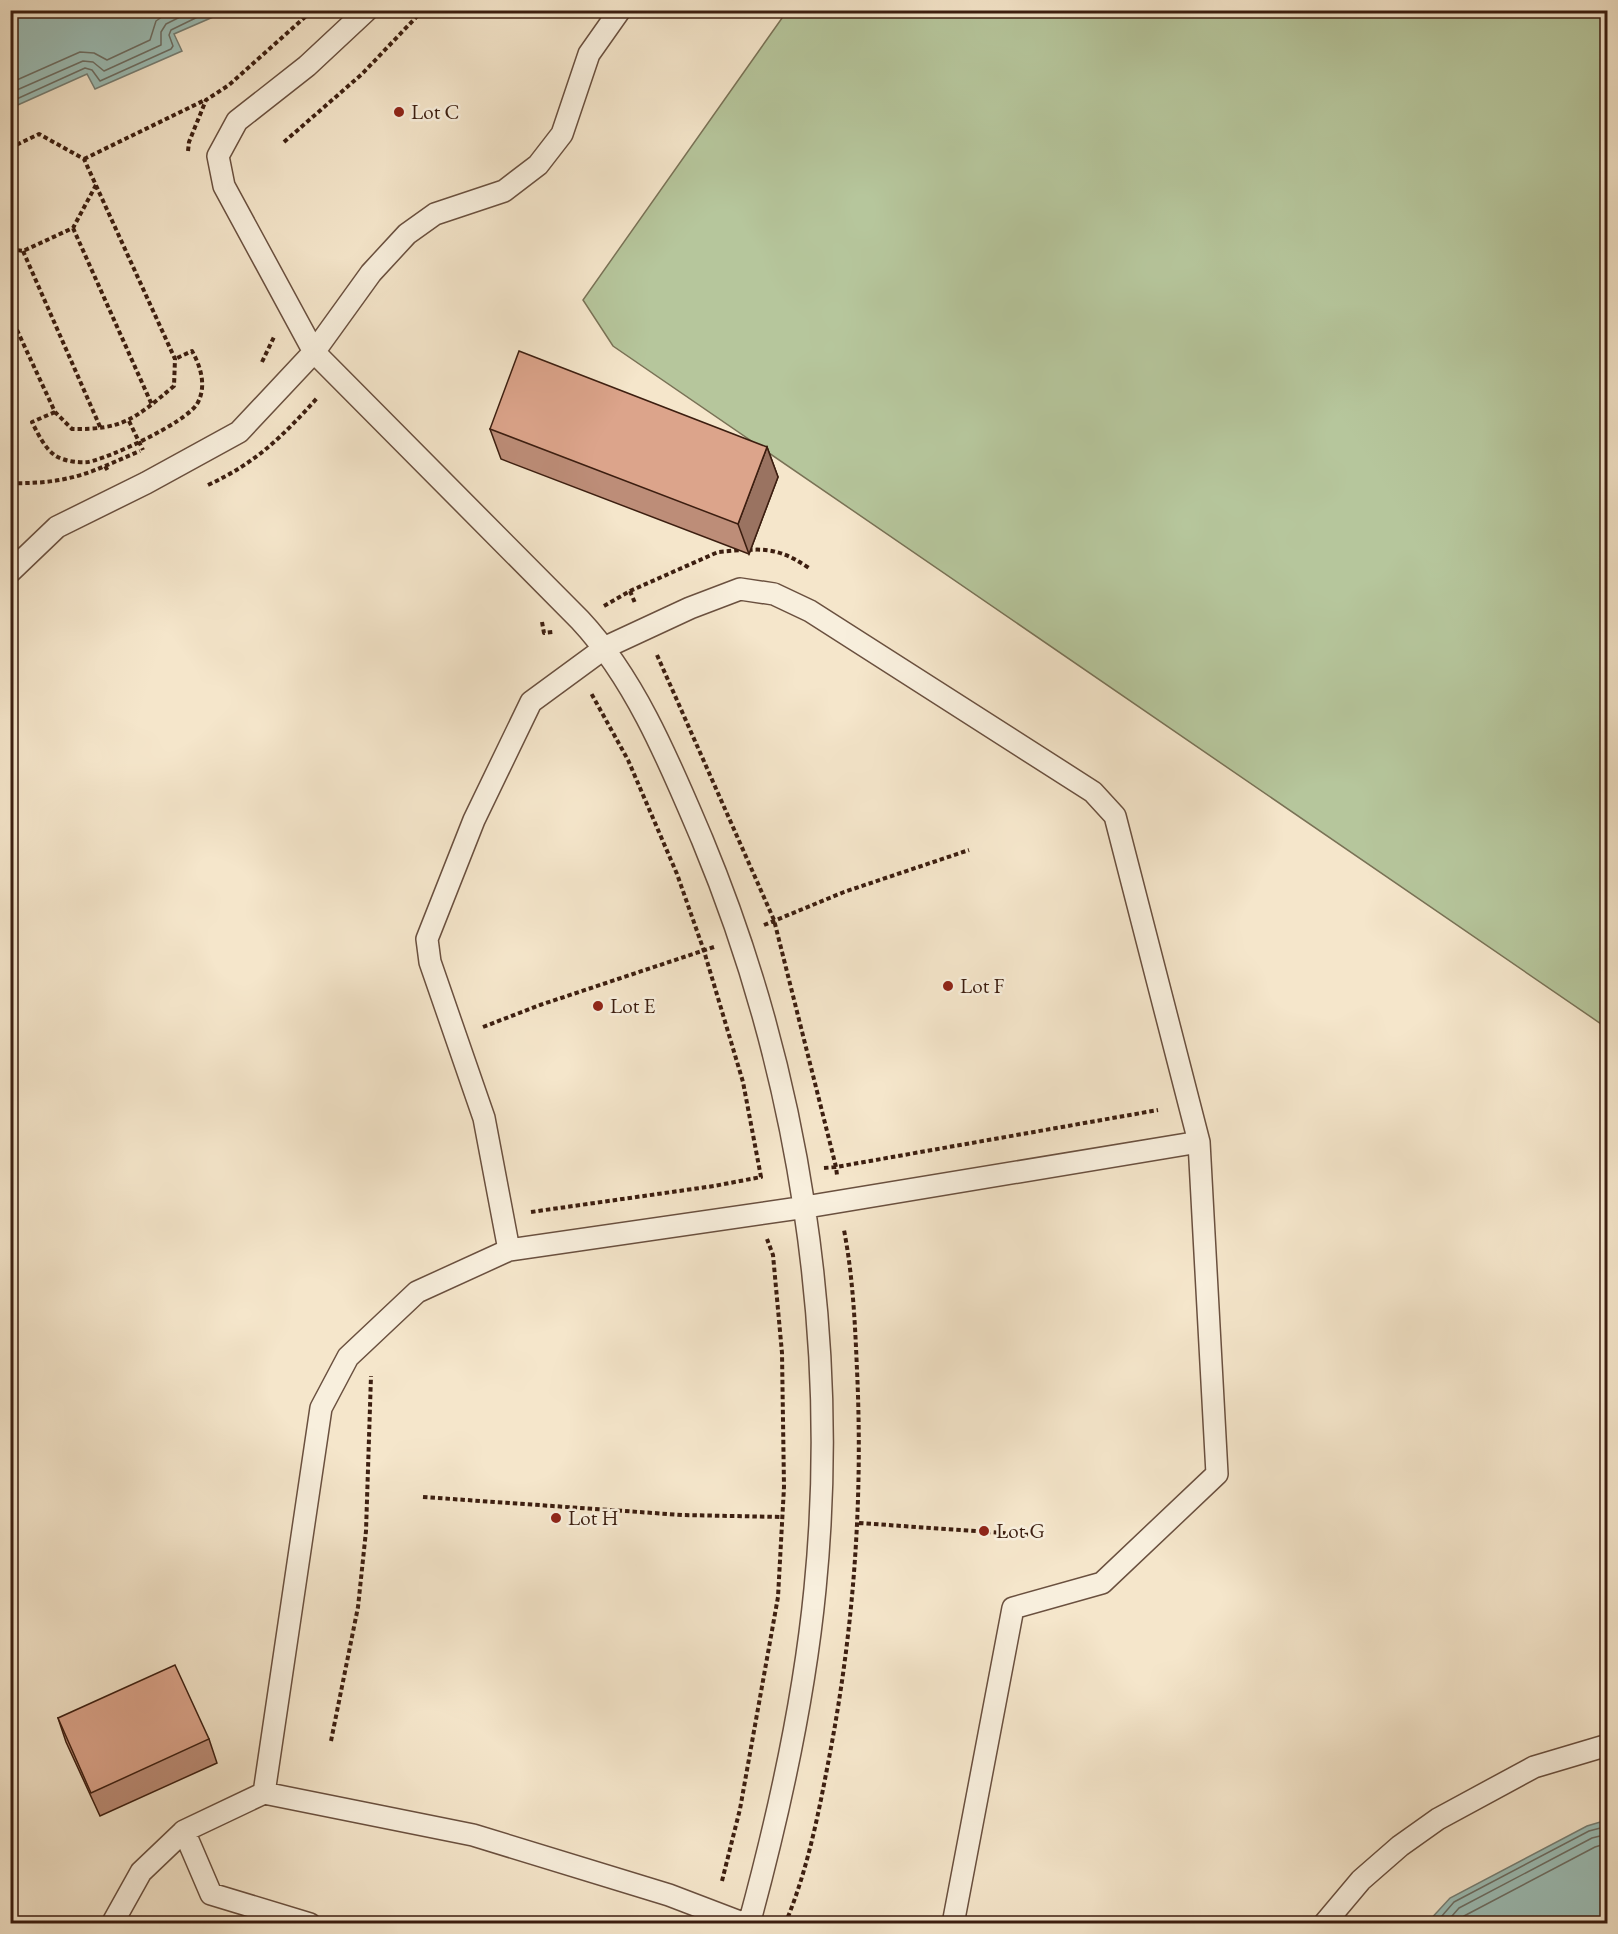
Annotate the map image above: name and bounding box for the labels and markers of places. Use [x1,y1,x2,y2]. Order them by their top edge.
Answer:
place label: Lot C [411,98,459,125]
marker: Lot C [392,105,406,119]
place label: Lot F [960,972,1004,999]
marker: Lot F [941,979,955,993]
place label: Lot E [610,992,655,1019]
marker: Lot E [591,999,605,1013]
place label: Lot H [568,1504,618,1531]
marker: Lot H [549,1511,563,1525]
place label: Lot G [996,1517,1045,1544]
marker: Lot G [977,1524,991,1538]

